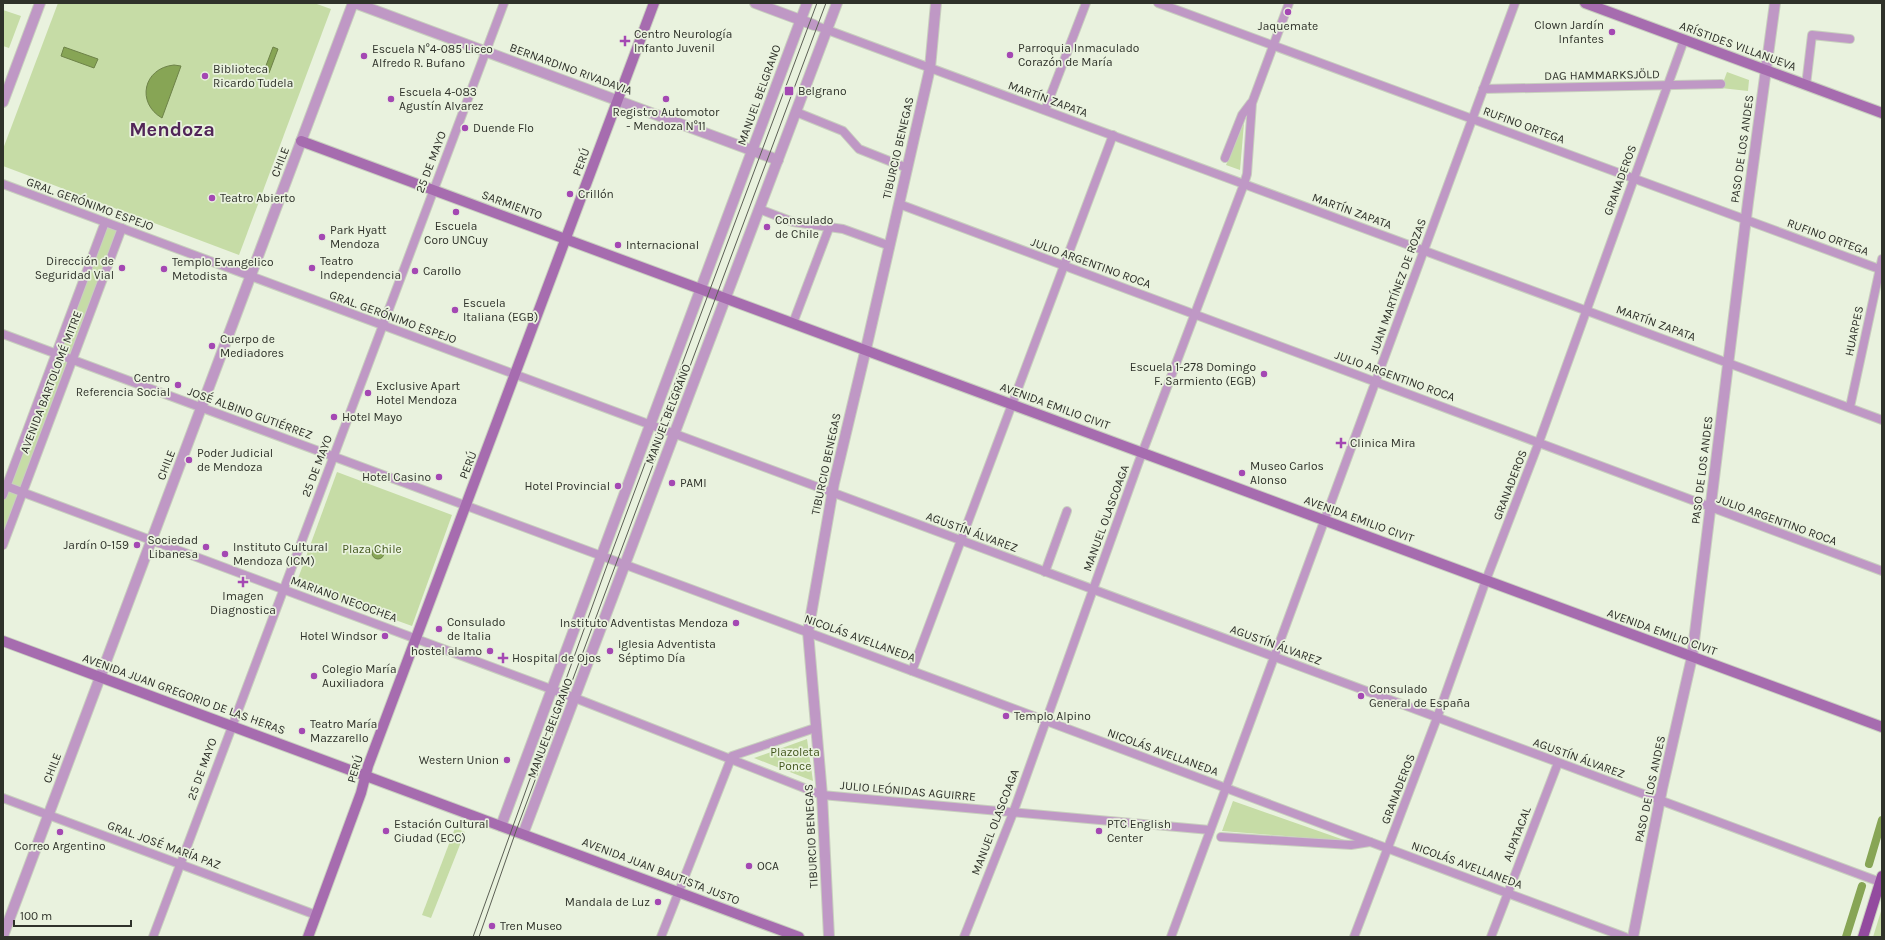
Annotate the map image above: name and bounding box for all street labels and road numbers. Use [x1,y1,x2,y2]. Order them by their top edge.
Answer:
street label: ARÍSTIDES VILLANUEVA [1678,17,1799,74]
street label: BERNARDINO RIVADAVIA [508,40,634,98]
street label: MANUEL BELGRANO [734,43,784,147]
street label: DAG HAMMARKSJÖLD [1544,67,1660,83]
street label: MARTÍN ZAPATA [1006,77,1090,120]
street label: PASO DE LOS ANDES [1727,94,1757,204]
street label: TIBURCIO BENEGAS [879,96,917,200]
street label: RUFINO ORTEGA [1481,104,1567,146]
street label: 25 DE MAYO [413,129,449,195]
street label: GRANADEROS [1601,143,1639,217]
street label: CHILE [268,145,292,179]
street label: PERÚ [569,146,592,178]
street label: GRAL. GERÓNIMO ESPEJO [24,173,156,234]
street label: SARMIENTO [480,188,545,223]
street label: MARTÍN ZAPATA [1310,189,1394,232]
street label: JUAN MARTÍNEZ DE ROZAS [1366,216,1429,356]
street label: RUFINO ORTEGA [1785,216,1871,258]
street label: JULIO ARGENTINO ROCA [1029,235,1153,291]
street label: GRAL. GERÓNIMO ESPEJO [327,286,459,347]
street label: MARTÍN ZAPATA [1614,301,1698,344]
street label: HUARPES [1842,305,1866,357]
street label: AVENIDA BARTOLOMÉ MITRE [16,308,85,455]
street label: JULIO ARGENTINO ROCA [1333,348,1457,404]
street label: MANUEL BELGRANO [642,362,694,466]
street label: AVENIDA EMILIO CIVIT [998,380,1112,432]
street label: JOSÉ ALBINO GUTIÉRREZ [186,383,315,442]
street label: TIBURCIO BENEGAS [808,412,844,516]
street label: PASO DE LOS ANDES [1688,415,1716,525]
street label: 25 DE MAYO [299,433,335,499]
street label: CHILE [154,448,178,482]
street label: GRANADEROS [1490,448,1530,522]
street label: PERÚ [455,449,480,481]
street label: MANUEL OLASCOAGA [1080,463,1132,573]
street label: JULIO ARGENTINO ROCA [1715,492,1839,548]
street label: AVENIDA EMILIO CIVIT [1302,493,1416,545]
street label: AGUSTÍN ÁLVAREZ [924,508,1020,555]
street label: MARIANO NECOCHEA [289,573,399,625]
street label: AVENIDA EMILIO CIVIT [1605,606,1719,658]
street label: NICOLÁS AVELLANEDA [803,610,918,665]
street label: AGUSTÍN ÁLVAREZ [1228,621,1324,668]
street label: AVENIDA JUAN GREGORIO DE LAS HERAS [81,651,287,737]
street label: MANUEL BELGRANO [524,676,576,780]
street label: NICOLÁS AVELLANEDA [1106,724,1221,779]
street label: AGUSTÍN ÁLVAREZ [1531,734,1627,781]
street label: PASO DE LOS ANDES [1632,734,1668,844]
street label: 25 DE MAYO [184,736,220,802]
street label: CHILE [40,751,64,785]
street label: GRANADEROS [1378,752,1418,826]
street label: PERÚ [343,753,366,785]
street label: MANUEL OLASCOAGA [968,767,1022,877]
street label: JULIO LEÓNIDAS AGUIRRE [840,777,976,804]
street label: TIBURCIO BENEGAS [801,784,821,888]
street label: ALPATACAL [1500,804,1534,863]
street label: GRAL. JOSÉ MARÍA PAZ [105,817,223,872]
street label: AVENIDA JUAN BAUTISTA JUSTO [580,834,742,908]
street label: NICOLÁS AVELLANEDA [1410,837,1525,892]

